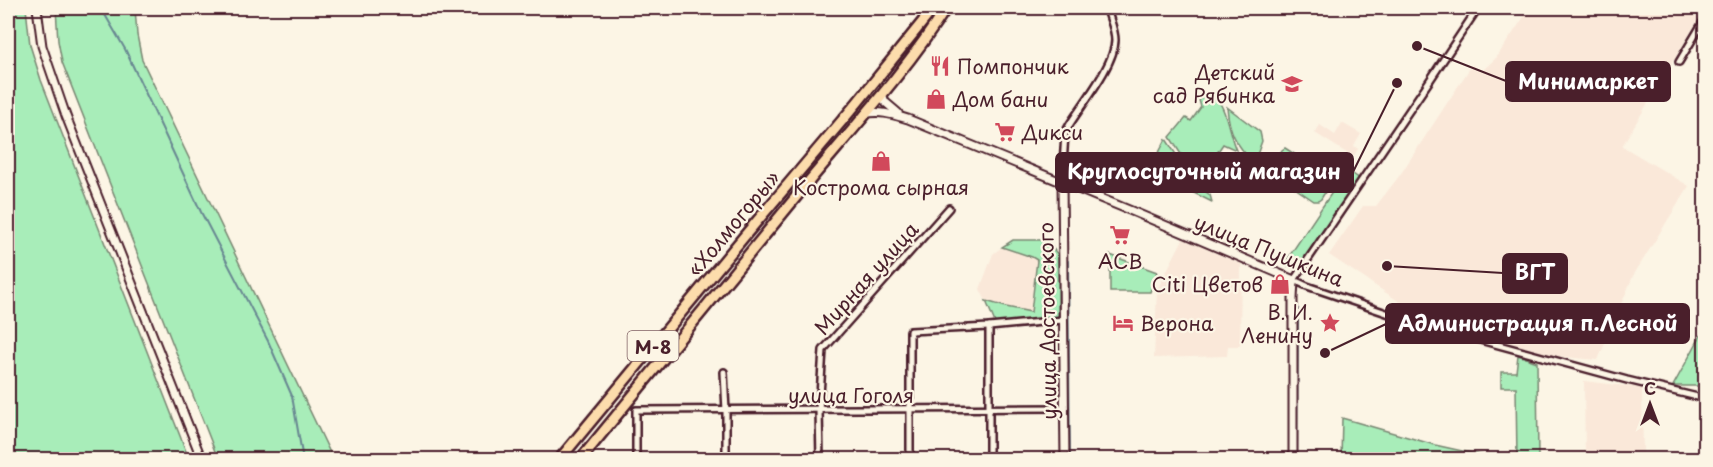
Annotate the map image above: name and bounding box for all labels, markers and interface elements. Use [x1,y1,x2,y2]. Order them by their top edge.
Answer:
place label: Помпончик [957,51,1069,81]
restaurant icon: Помпончик [928,54,952,78]
place label: Детский сад Рябинка [1153,57,1276,110]
callout: Минимаркет [1506,62,1670,101]
text: Минимаркет [1518,64,1659,96]
school or university icon: Детский сад Рябинка [1280,72,1304,96]
place label: Дом бани [952,84,1049,114]
shop icon: Дом бани [924,87,948,111]
place label: Дикси [1021,117,1083,147]
supermarket icon: Дикси [993,120,1017,144]
shop icon: Кострома сырная [869,149,893,173]
callout: Круглосуточный магазин [1056,153,1353,192]
text: Круглосуточный магазин [1067,154,1341,186]
street label: «Холмогоры» [680,163,786,283]
place label: Кострома сырная [793,172,969,202]
street label: улица Пушкина [1190,206,1349,294]
street label: Мирная улица [807,214,925,341]
street label: улица Достоевского [1030,222,1064,420]
supermarket icon: АСВ [1108,223,1132,247]
place label: АСВ [1098,246,1142,276]
callout: ВГТ [1503,254,1567,293]
text: ВГТ [1515,255,1556,287]
place label: Citi Цветов [1151,269,1263,299]
shop icon: Citi Цветов [1268,272,1292,296]
place label: В. И. Ленину [1241,297,1313,350]
callout: Администрация п.Лесной [1386,304,1689,343]
text: Администрация п.Лесной [1398,306,1678,338]
place label: Верона [1140,308,1214,338]
hotel icon: Верона [1111,311,1135,335]
place icon: В. И. Ленину [1318,311,1342,335]
road number: М-8 [628,331,678,361]
north arrow [1620,374,1680,434]
text: С [1644,376,1656,400]
street label: улица Гоголя [788,380,914,410]

